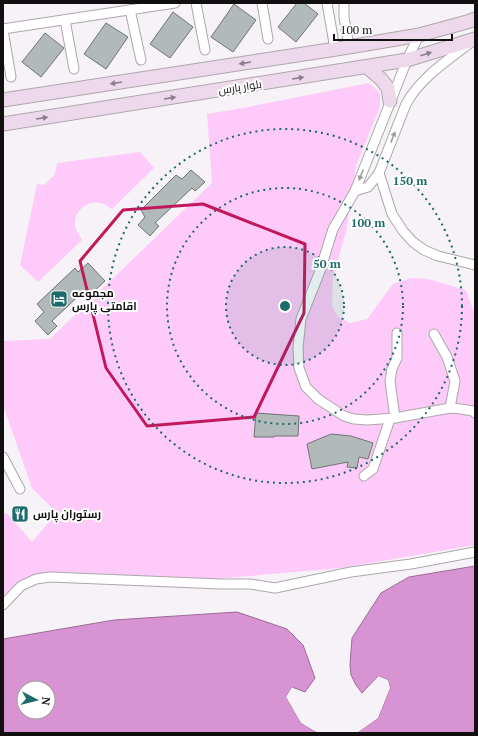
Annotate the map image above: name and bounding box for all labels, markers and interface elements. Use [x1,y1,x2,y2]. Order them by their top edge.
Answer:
scale bar [334,16,452,42]
text: 100 m [340,22,373,37]
one-way arrow [420,51,432,57]
one-way arrow [238,60,251,66]
one-way arrow [292,75,305,81]
street label: بلوار پارس [217,77,263,97]
one-way arrow [110,80,122,86]
one-way arrow [164,95,176,101]
one-way arrow [35,115,48,121]
one-way arrow [391,130,397,142]
one-way arrow [358,169,364,181]
text: 150 m [393,173,427,188]
text: 100 m [351,215,385,230]
text: 50 m [313,256,341,271]
place label: مجموعه اقامتی پارس [72,286,137,315]
hotel icon: مجموعه اقامتی پارس [49,289,69,309]
centre of rings [278,299,292,313]
restaurant icon: رستوران پارس [10,504,30,524]
place label: رستوران پارس [33,507,101,523]
north arrow [16,680,56,720]
text: N [38,696,53,707]

